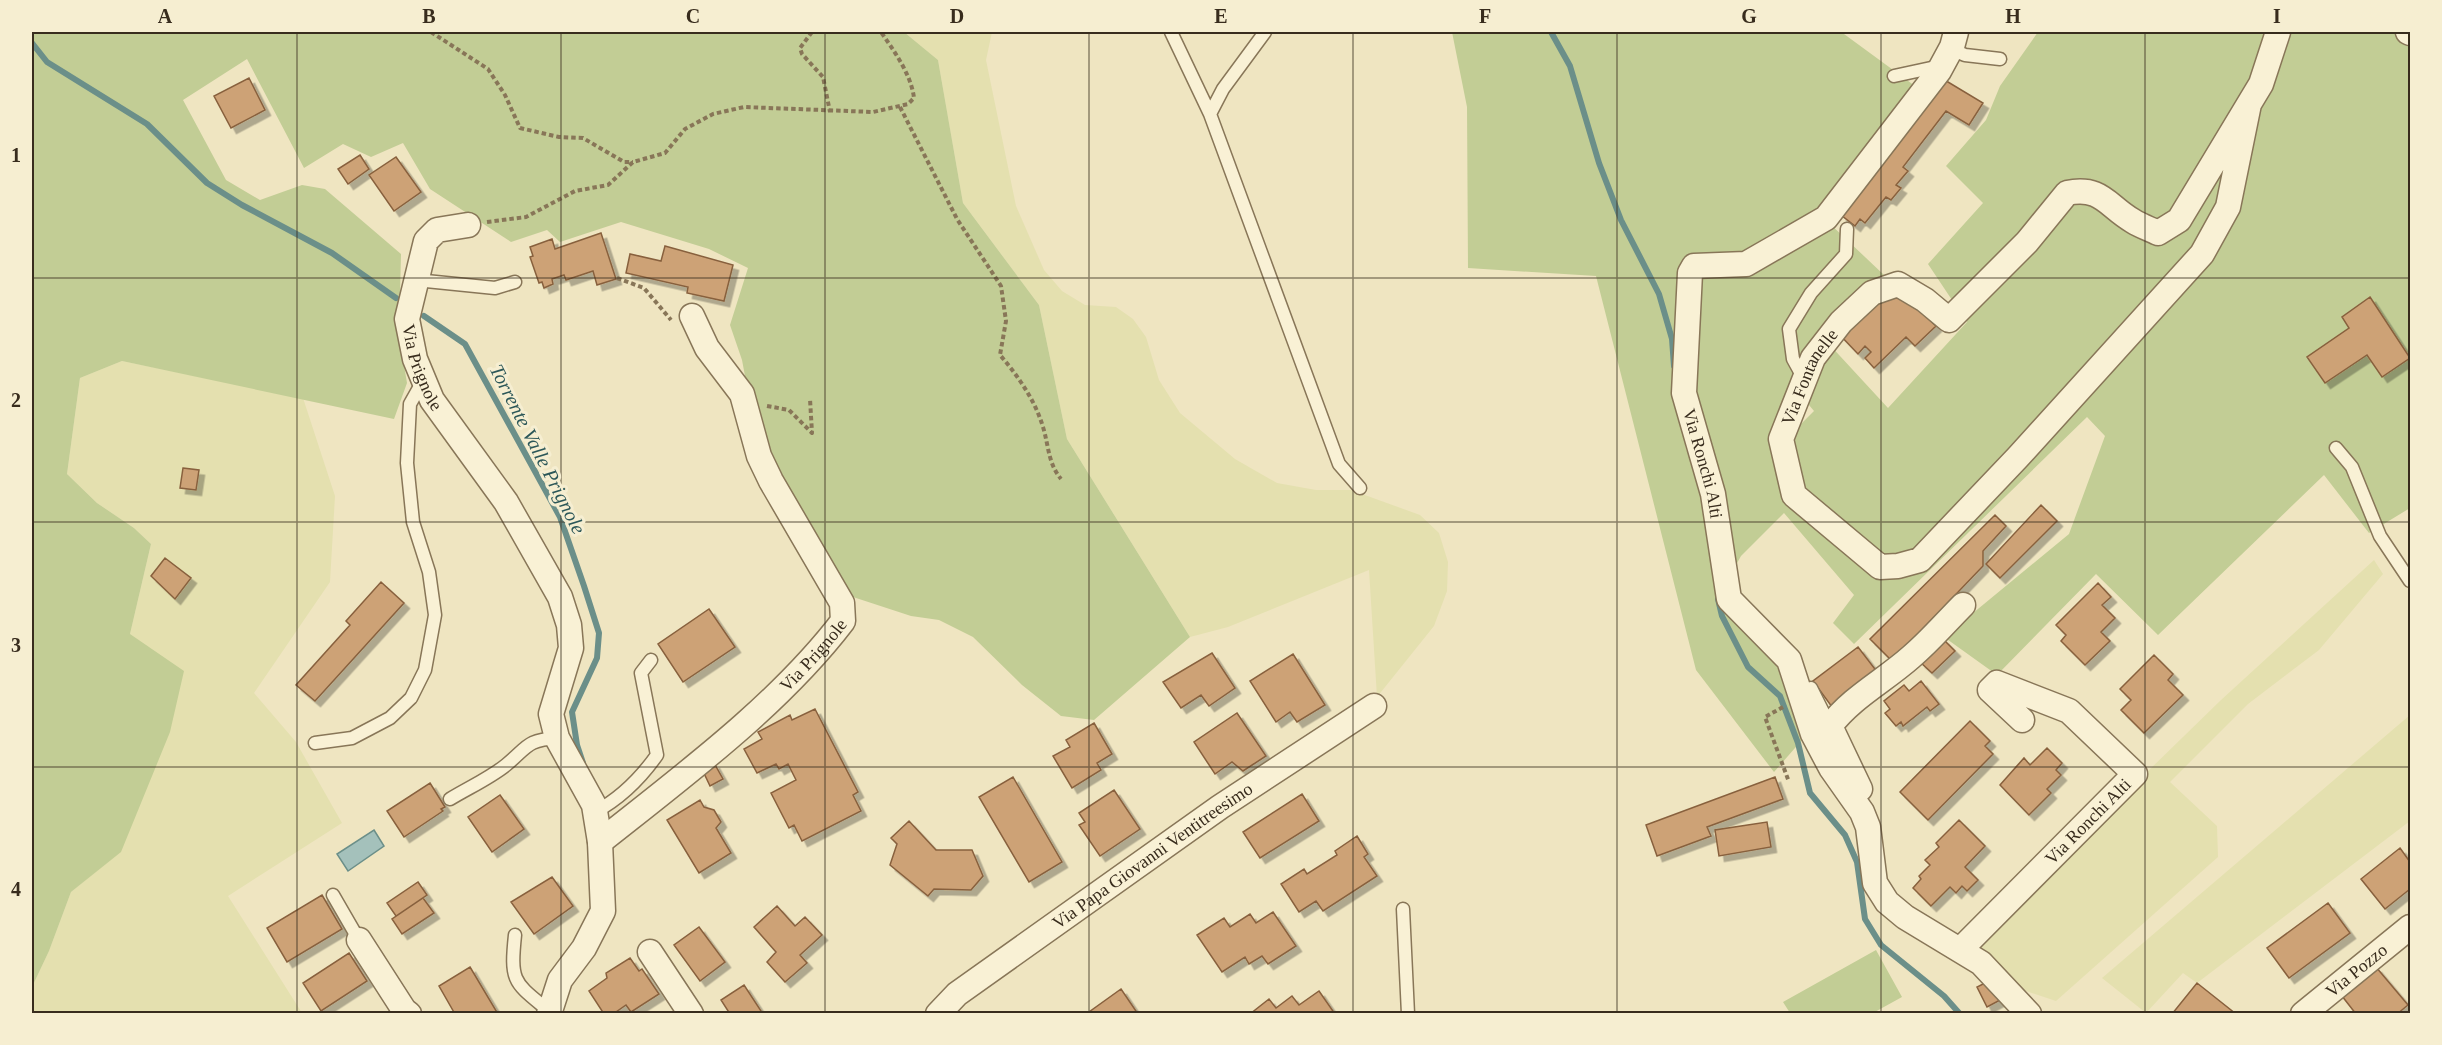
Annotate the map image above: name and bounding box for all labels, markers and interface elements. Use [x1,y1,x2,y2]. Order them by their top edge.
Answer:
text: A [158,5,173,27]
text: B [422,5,436,27]
text: C [686,5,700,27]
text: D [950,5,964,27]
text: E [1214,5,1228,27]
text: F [1479,5,1491,27]
text: G [1741,5,1757,27]
text: H [2005,5,2021,27]
text: I [2273,5,2281,27]
text: 1 [11,144,21,166]
street label: Via Prignole [398,322,446,415]
street label: Via Fontanelle [1777,325,1842,428]
water label: Torrente Valle Prignole [485,361,590,538]
text: 2 [11,389,21,411]
street label: Via Ronchi Alti [1679,406,1727,520]
street label: Via Prignole [776,615,851,696]
text: 3 [11,634,21,656]
street label: Via Ronchi Alti [2041,774,2135,868]
street label: Via Papa Giovanni Ventitreesimo [1048,778,1256,933]
text: 4 [11,878,21,900]
street label: Via Pozzo [2322,940,2391,1001]

